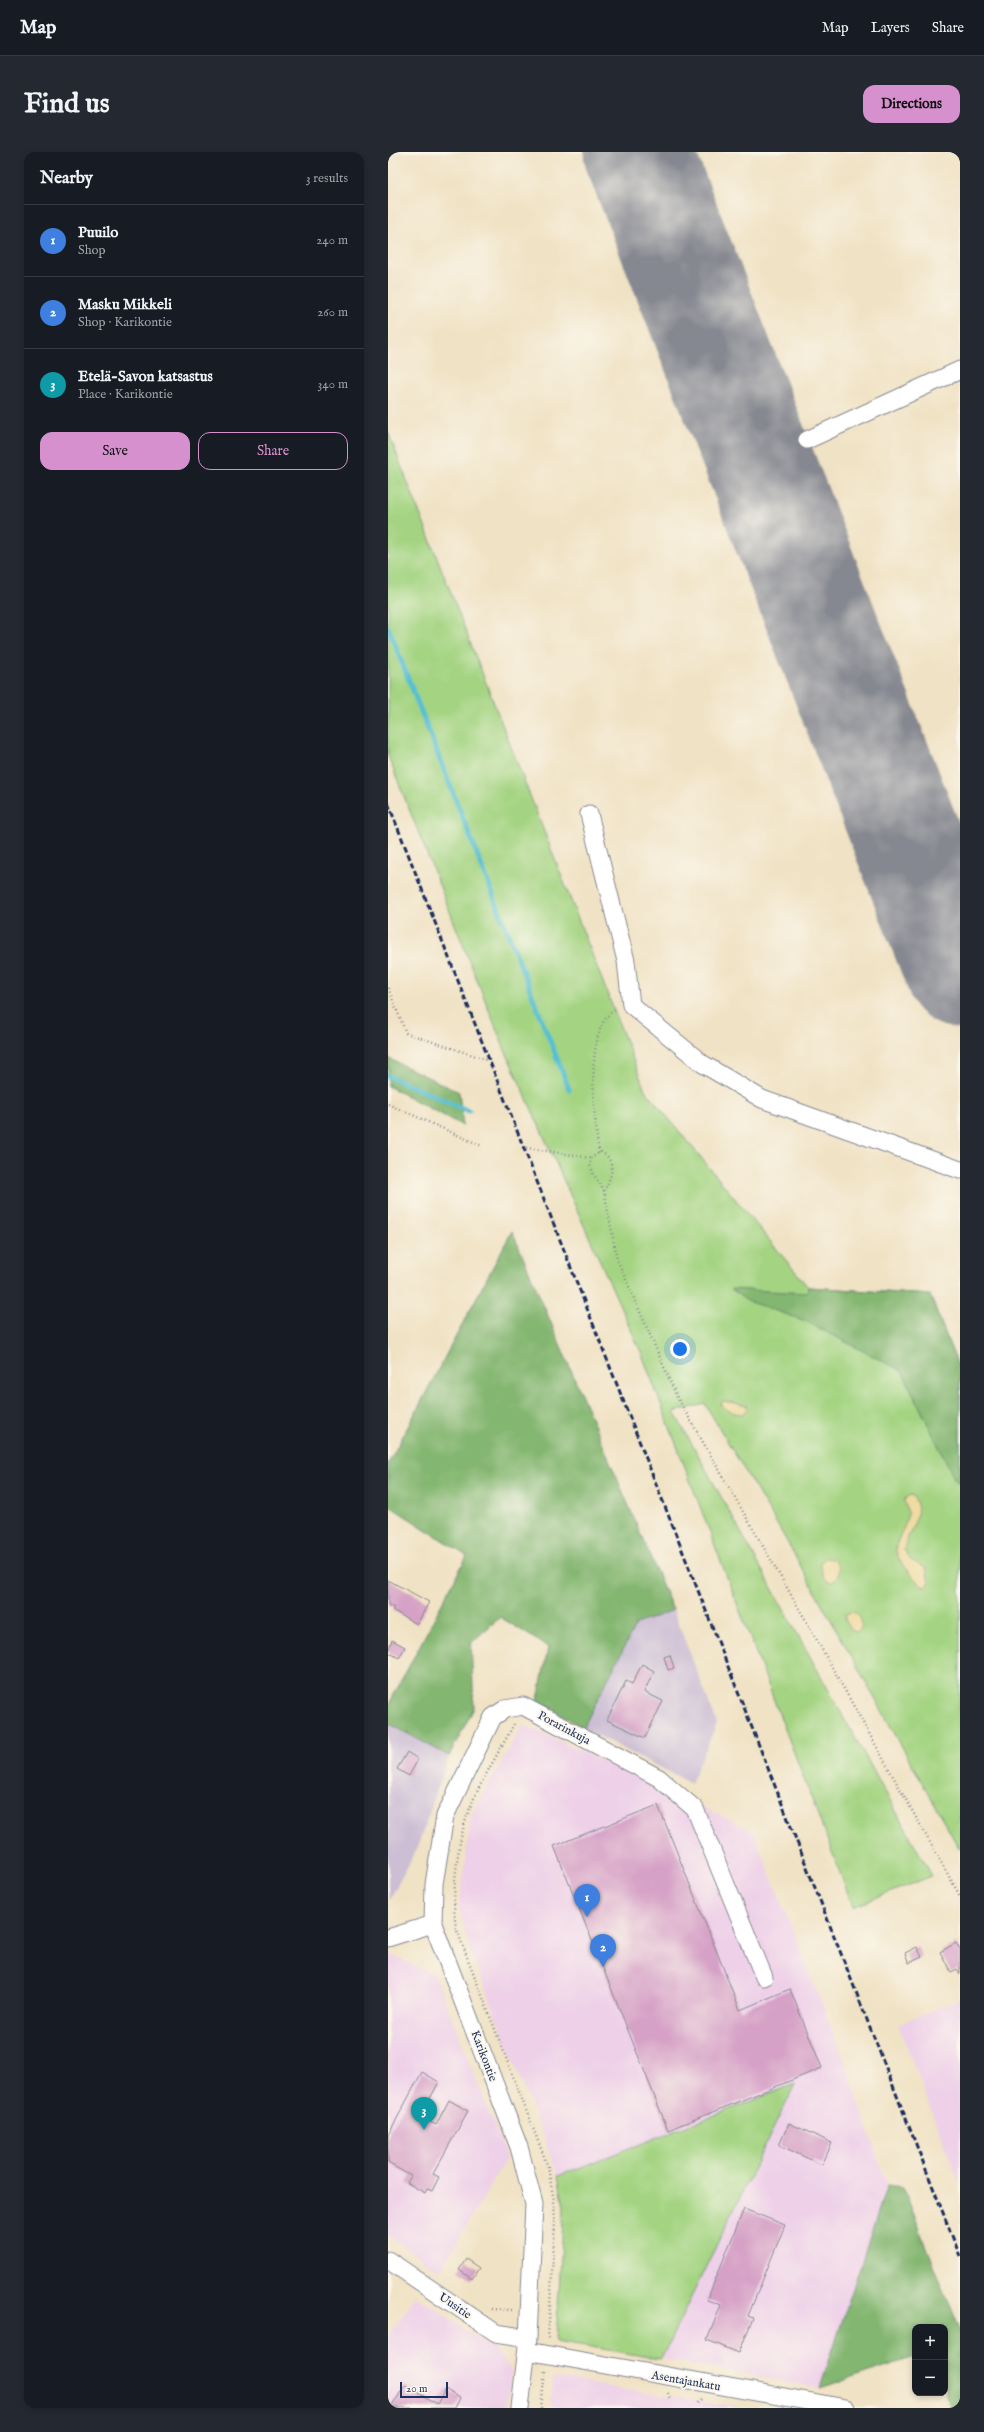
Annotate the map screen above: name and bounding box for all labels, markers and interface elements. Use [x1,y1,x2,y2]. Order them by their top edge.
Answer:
text: Map [20,16,56,40]
text: Map [822,19,849,37]
text: Layers [871,19,910,37]
text: Share [932,19,964,37]
button: Directions [863,85,960,123]
text: Find us [24,87,110,122]
text: Nearby [40,168,93,189]
text: 3 results [306,170,348,187]
text: Puuilo [78,223,118,242]
text: 1 [51,232,55,249]
text: 240 m [316,232,348,249]
text: Shop [78,242,106,259]
text: Masku Mikkeli [78,295,172,314]
text: 2 [50,304,56,321]
text: 260 m [317,304,348,321]
text: Shop · Karikontie [78,314,172,331]
text: Etelä-Savon katsastus [78,367,213,386]
text: 3 [51,376,55,393]
text: 340 m [318,376,348,393]
text: Place · Karikontie [78,386,173,403]
button: Save [40,432,190,470]
button: Share [198,432,348,470]
your location [670,1339,690,1359]
street label: Porarinkuja [535,1708,594,1748]
pin: 1 [574,1884,600,1917]
pin: 2 [590,1934,616,1967]
street label: Karikontie [467,2028,501,2084]
pin: 3 [411,2097,437,2130]
street label: Uusitie [436,2290,475,2323]
map controls [912,2324,948,2396]
button: + [912,2324,948,2360]
button: − [912,2360,948,2396]
street label: Asentajankatu [649,2367,722,2394]
scale bar [400,2380,448,2399]
text: 20 m [406,2382,427,2396]

